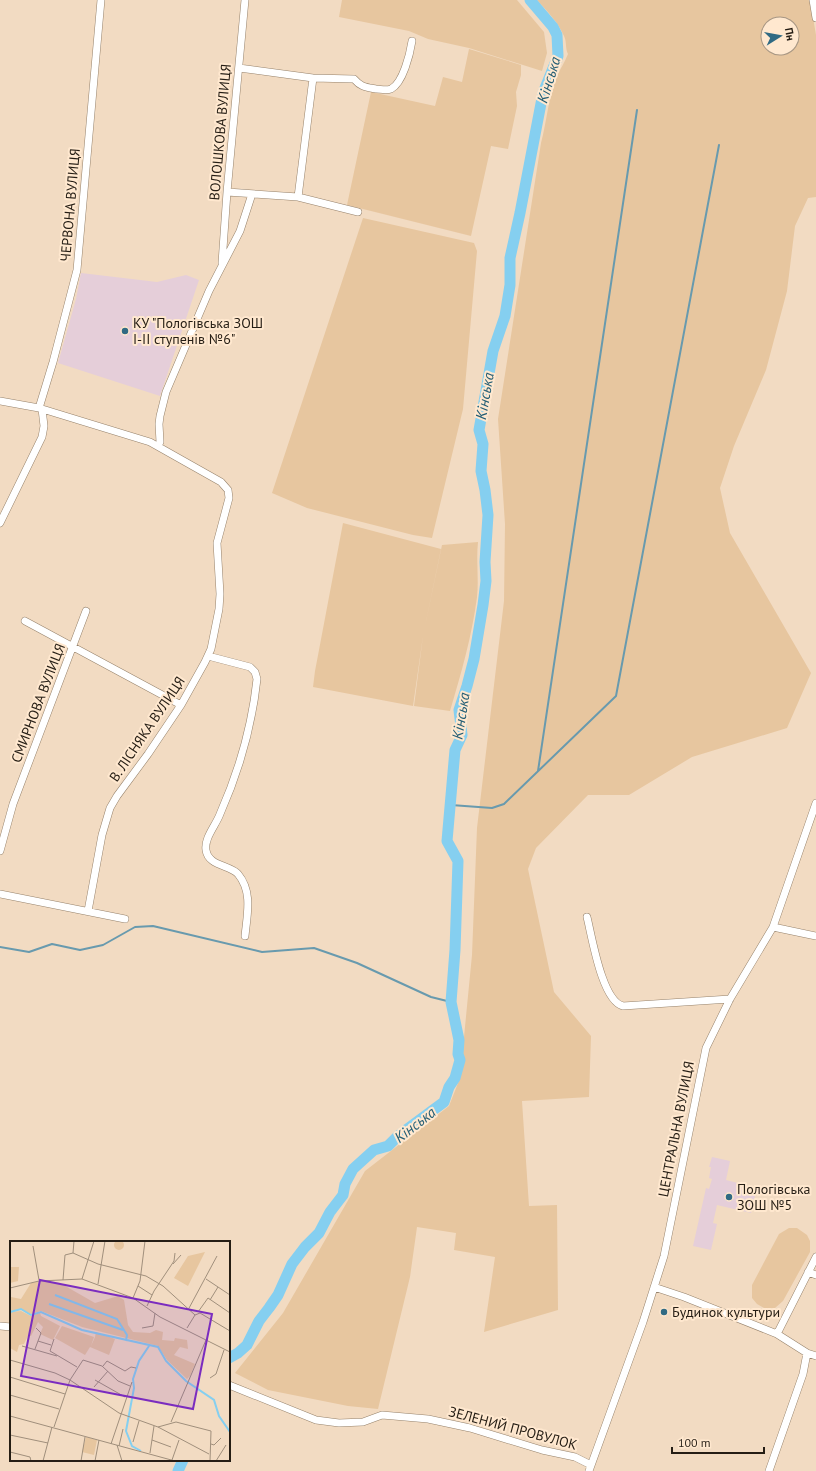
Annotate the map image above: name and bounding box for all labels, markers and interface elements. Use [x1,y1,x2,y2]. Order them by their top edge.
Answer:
north arrow [760,16,800,56]
text: Пн [782,26,798,42]
water label: Кінська [533,54,565,105]
street label: ВОЛОШКОВА ВУЛИЦЯ [205,63,235,201]
street label: ЧЕРВОНА ВУЛИЦЯ [56,148,84,262]
place label: КУ "Пологівська ЗОШ І-ІІ ступенів №6" [133,314,263,348]
marker: КУ "Пологівська ЗОШ І-ІІ ступенів №6" [120,326,130,336]
water label: Кінська [471,370,498,421]
street label: СМИРНОВА ВУЛИЦЯ [7,641,69,765]
street label: В. ЛІСНЯКА ВУЛИЦЯ [105,673,189,785]
water label: Кінська [447,690,474,741]
street label: ЦЕНТРАЛЬНА ВУЛИЦЯ [654,1060,698,1198]
water label: Кінська [390,1102,440,1147]
place label: Пологівська ЗОШ №5 [737,1180,811,1214]
marker: Пологівська ЗОШ №5 [724,1192,734,1202]
inset map [10,1241,230,1461]
place label: Будинок культури [672,1303,780,1321]
marker: Будинок культури [659,1307,669,1317]
street label: ЗЕЛЕНИЙ ПРОВУЛОК [447,1402,580,1454]
scale bar [672,1429,764,1455]
text: 100 m [678,1435,711,1450]

